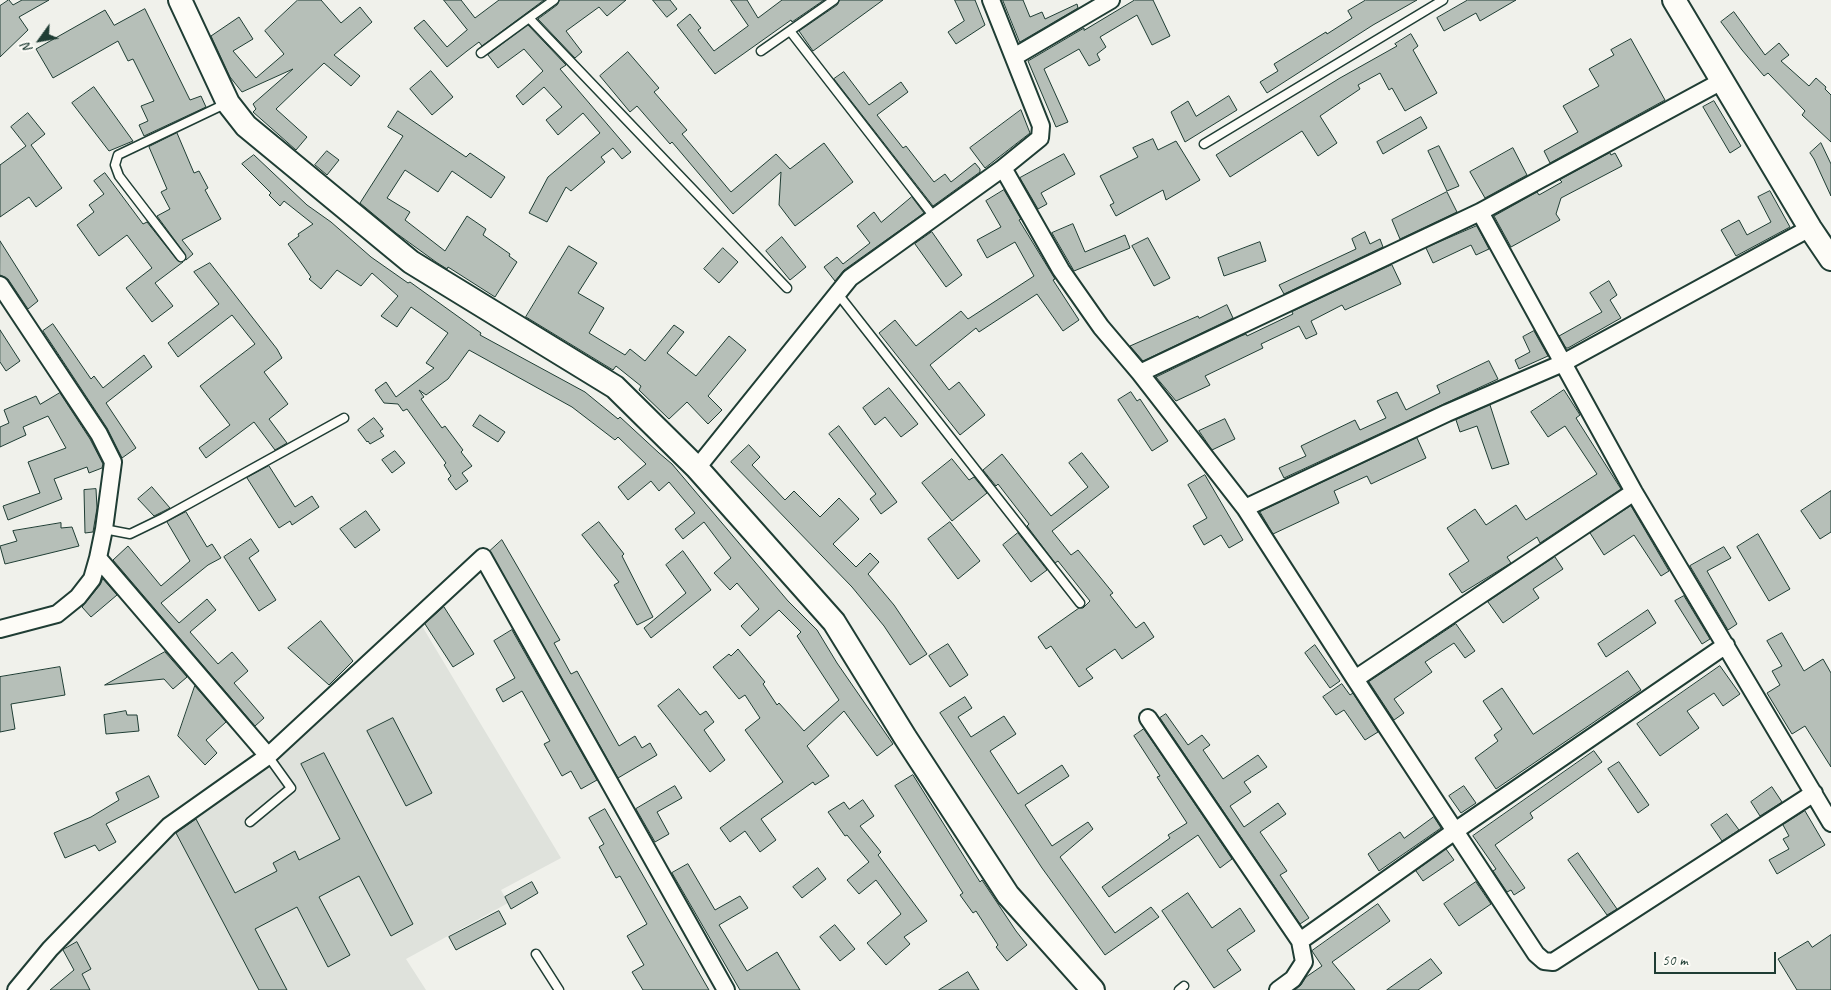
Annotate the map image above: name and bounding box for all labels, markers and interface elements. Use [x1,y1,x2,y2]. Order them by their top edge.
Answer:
north arrow [15,15,65,65]
text: N [17,40,36,56]
scale bar [1656,942,1778,974]
text: 50 m [1662,951,1688,970]

